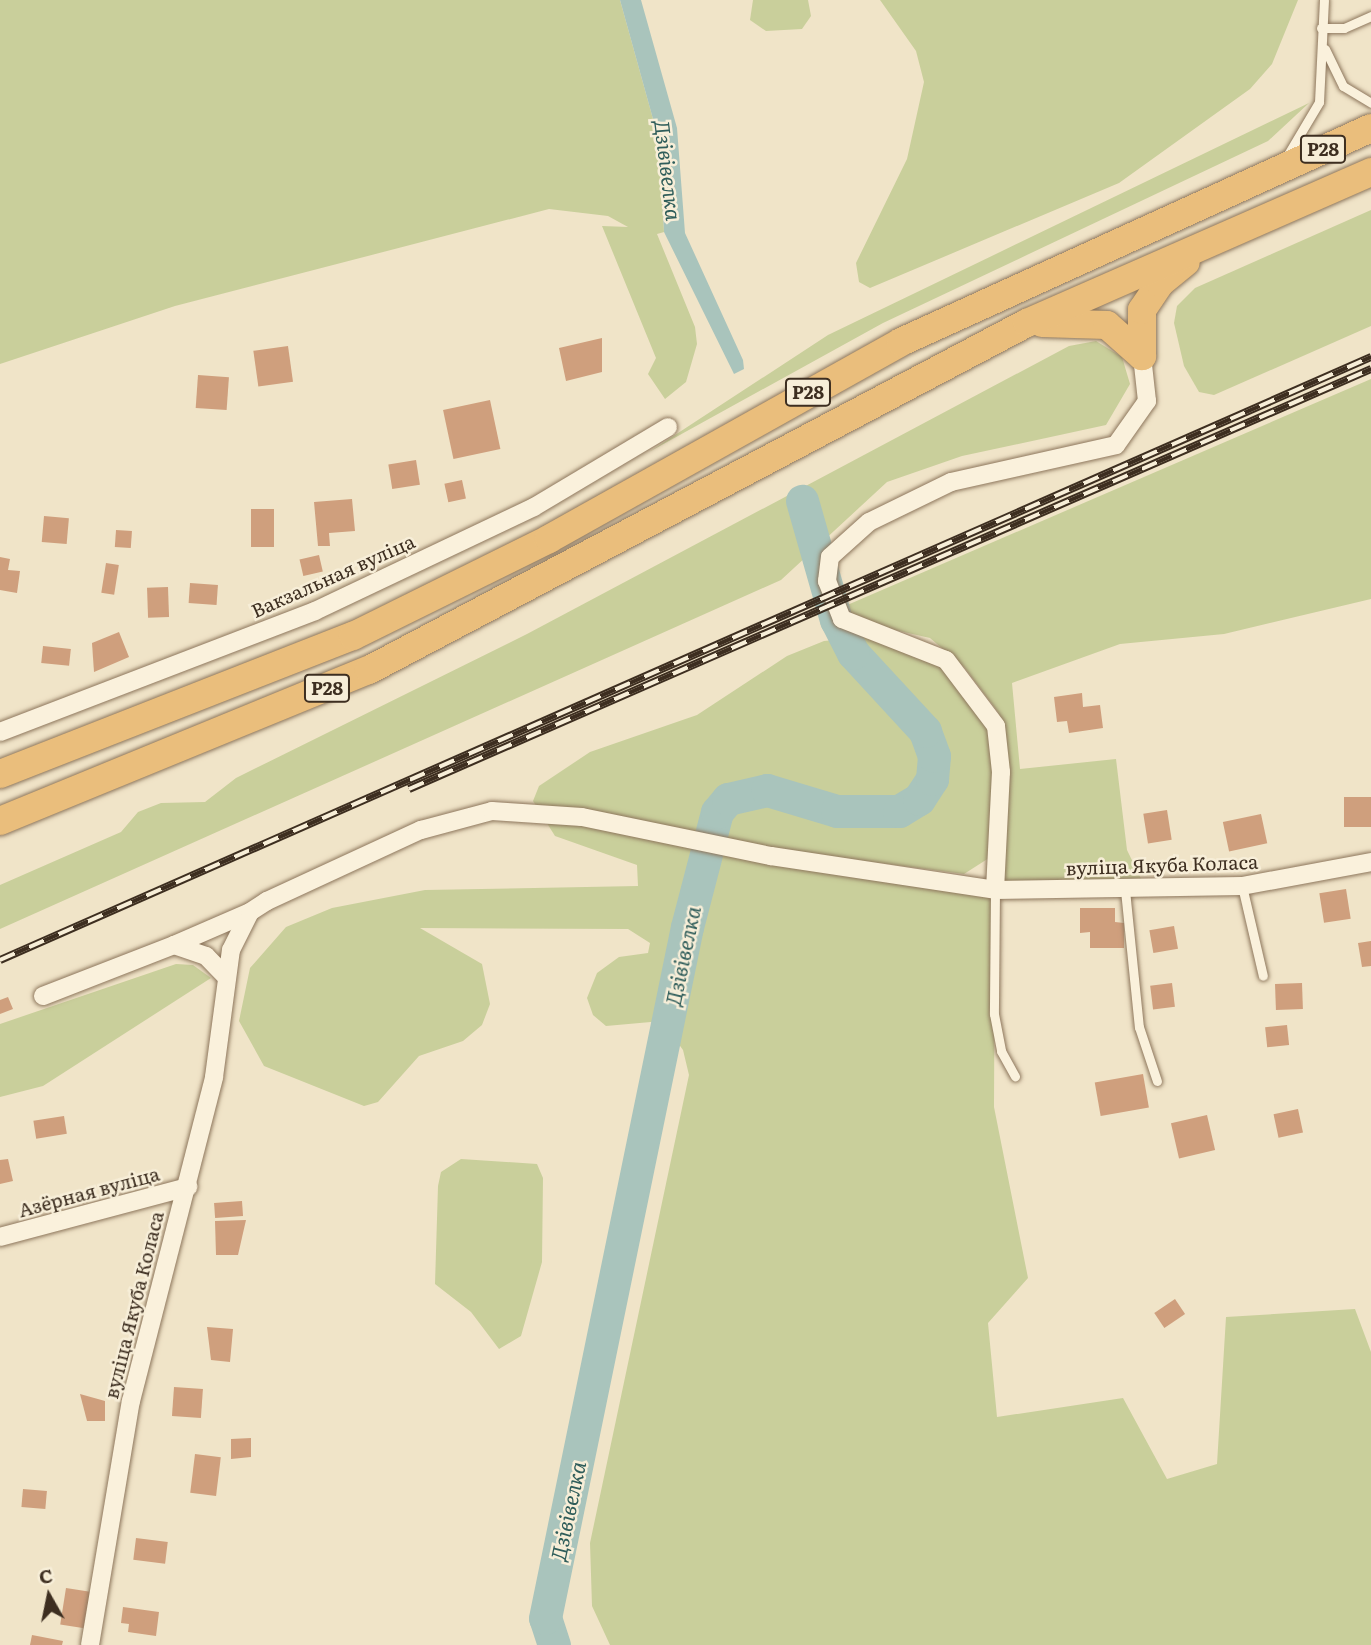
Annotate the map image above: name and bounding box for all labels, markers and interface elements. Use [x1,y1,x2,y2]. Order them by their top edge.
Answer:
water label: Дзівівелка [650,118,688,222]
road number: Р28 [1298,134,1348,164]
road number: Р28 [784,378,832,406]
street label: Вакзальная вуліца [248,530,418,622]
road number: Р28 [302,674,352,702]
street label: вуліца Якуба Коласа [1065,850,1259,880]
water label: Дзівівелка [659,904,705,1008]
street label: Азёрная вуліца [16,1162,162,1222]
street label: вуліца Якуба Коласа [100,1209,168,1401]
water label: Дзівівелка [544,1459,590,1563]
text: С [37,1560,55,1590]
north arrow [14,1561,84,1631]

